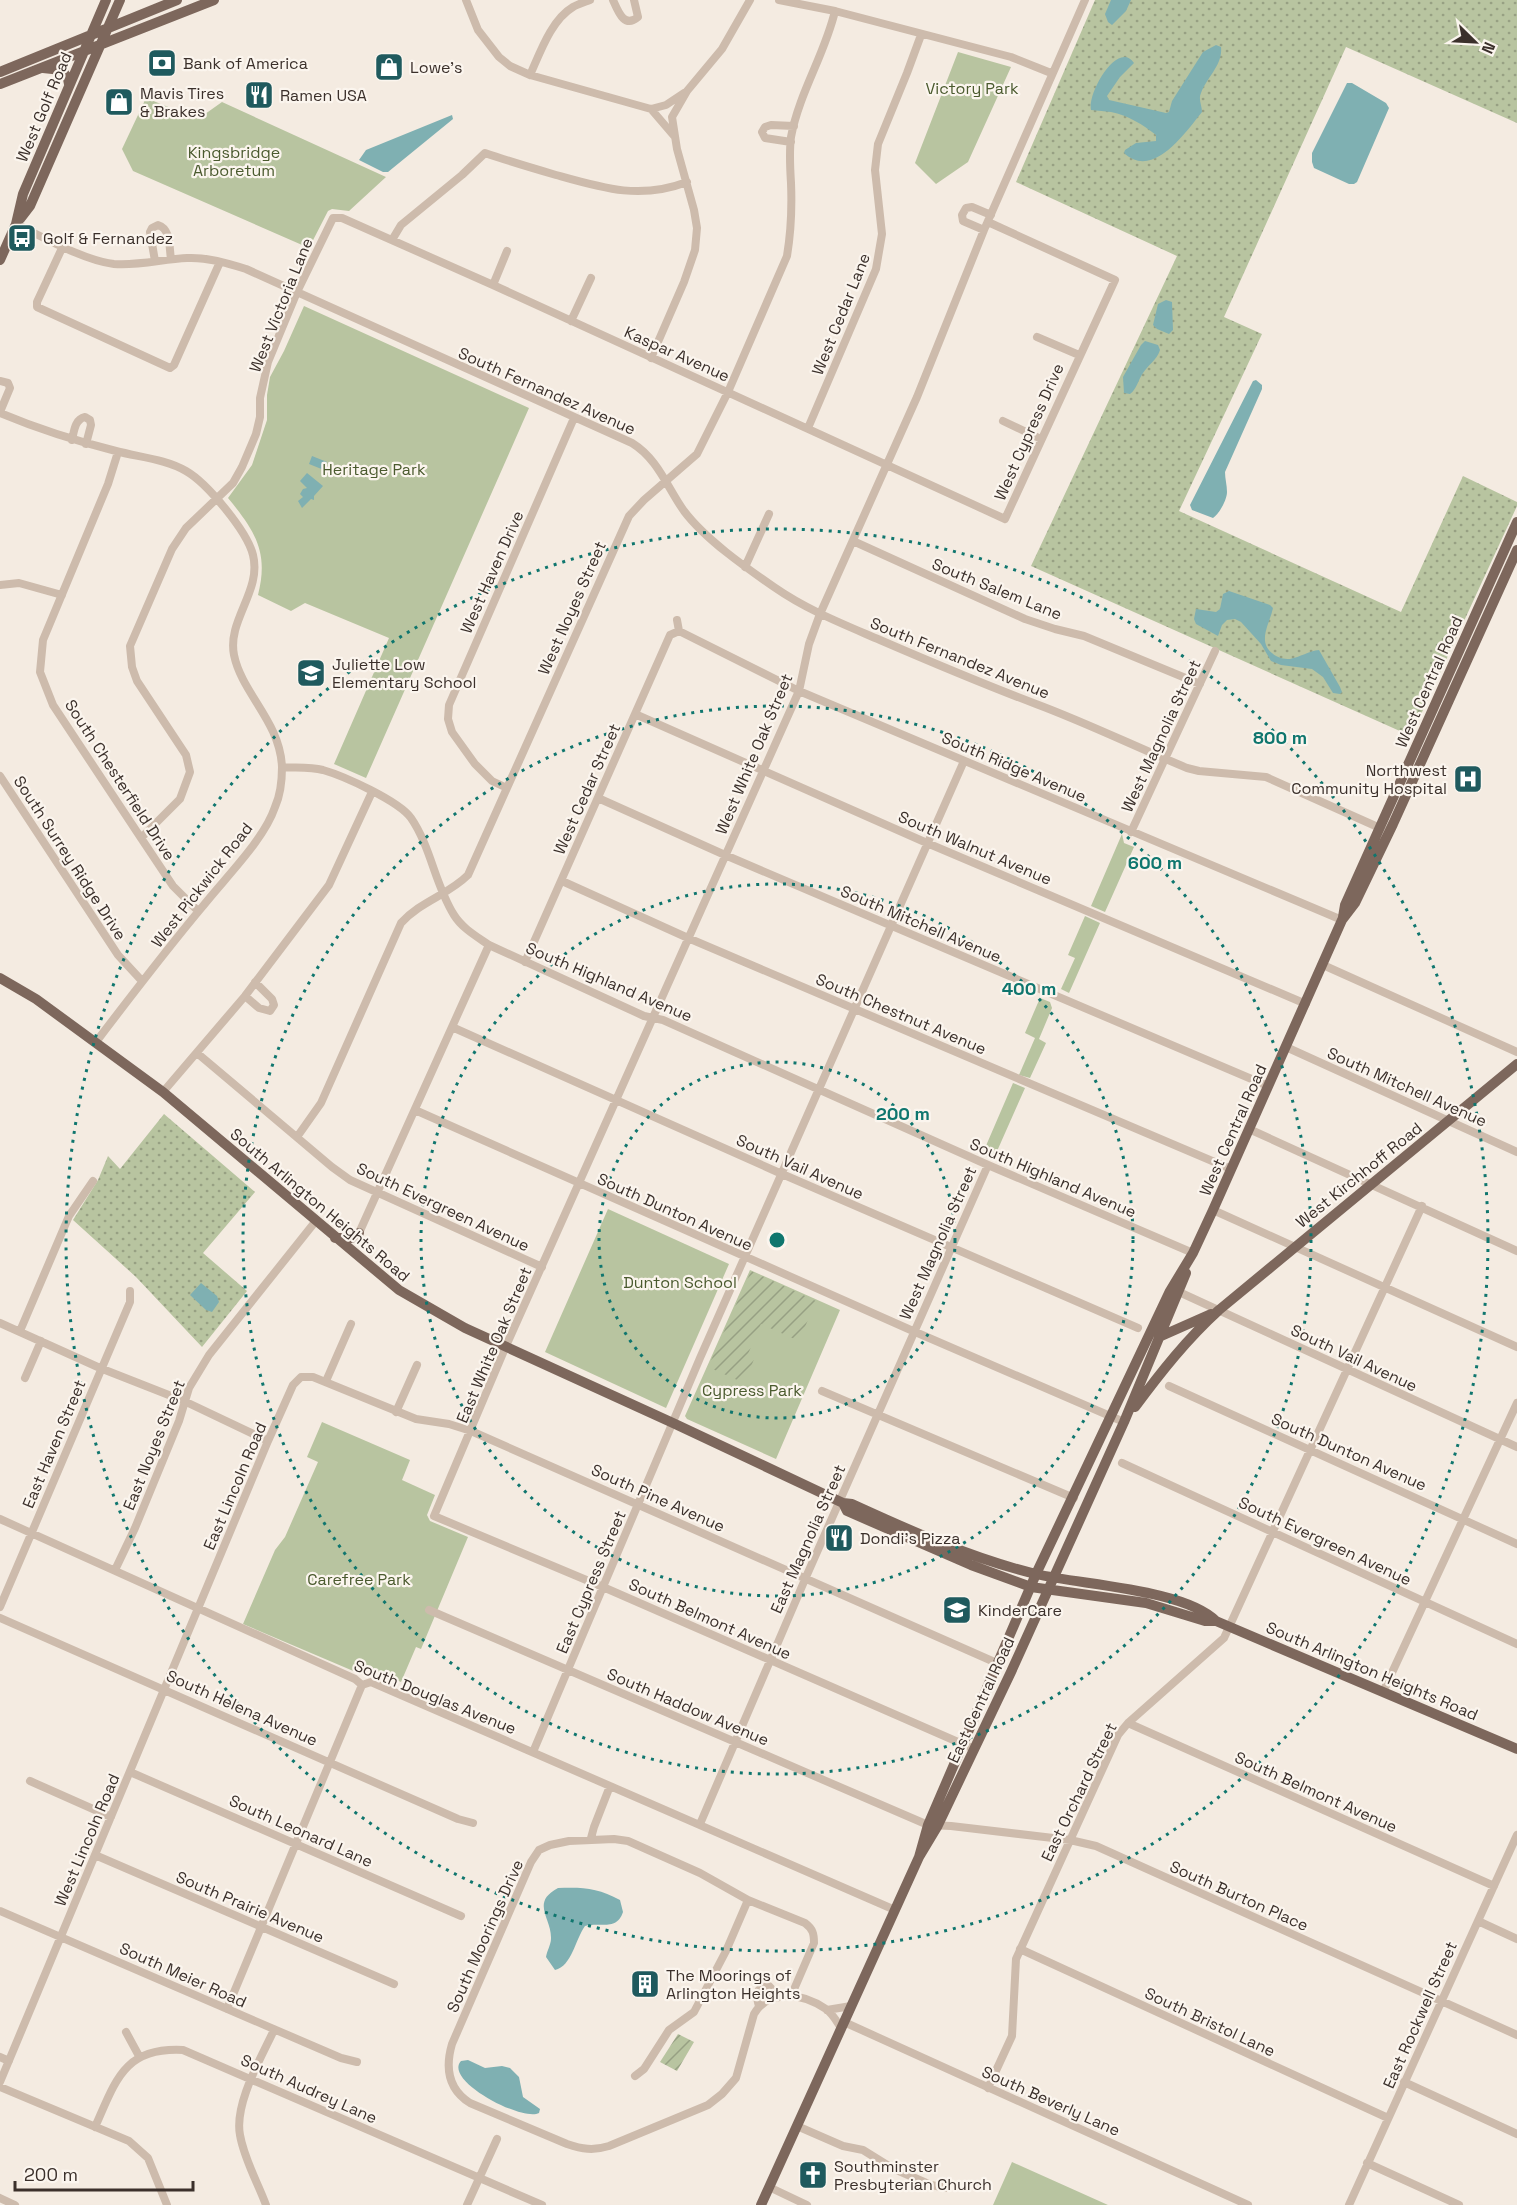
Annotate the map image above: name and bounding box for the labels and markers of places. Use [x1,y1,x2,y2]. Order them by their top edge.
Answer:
bank icon: Bank of America [146,47,178,79]
shop icon: Lowe's [373,51,405,83]
place label: Bank of America [183,53,308,74]
place label: Lowe's [410,57,462,78]
restaurant icon: Ramen USA [243,79,275,111]
place label: Mavis Tires & Brakes [140,83,224,122]
place label: Ramen USA [280,85,367,106]
shop icon: Mavis Tires & Brakes [103,86,135,118]
bus stop icon: Golf & Fernandez [6,222,38,254]
place label: Golf & Fernandez [43,228,173,249]
place label: Juliette Low Elementary School [332,654,477,693]
school or university icon: Juliette Low Elementary School [295,657,327,689]
place label: Northwest Community Hospital [1291,760,1447,799]
hospital icon: Northwest Community Hospital [1452,763,1484,795]
centre of rings [767,1230,787,1250]
restaurant icon: Dondi's Pizza [823,1522,855,1554]
place label: Dondi's Pizza [860,1528,960,1549]
school or university icon: KinderCare [941,1594,973,1626]
place label: KinderCare [978,1600,1062,1621]
place label: The Moorings of Arlington Heights [666,1965,800,2004]
building icon: The Moorings of Arlington Heights [629,1968,661,2000]
place label: Southminster Presbyterian Church [834,2156,992,2195]
church icon: Southminster Presbyterian Church [797,2159,829,2191]

